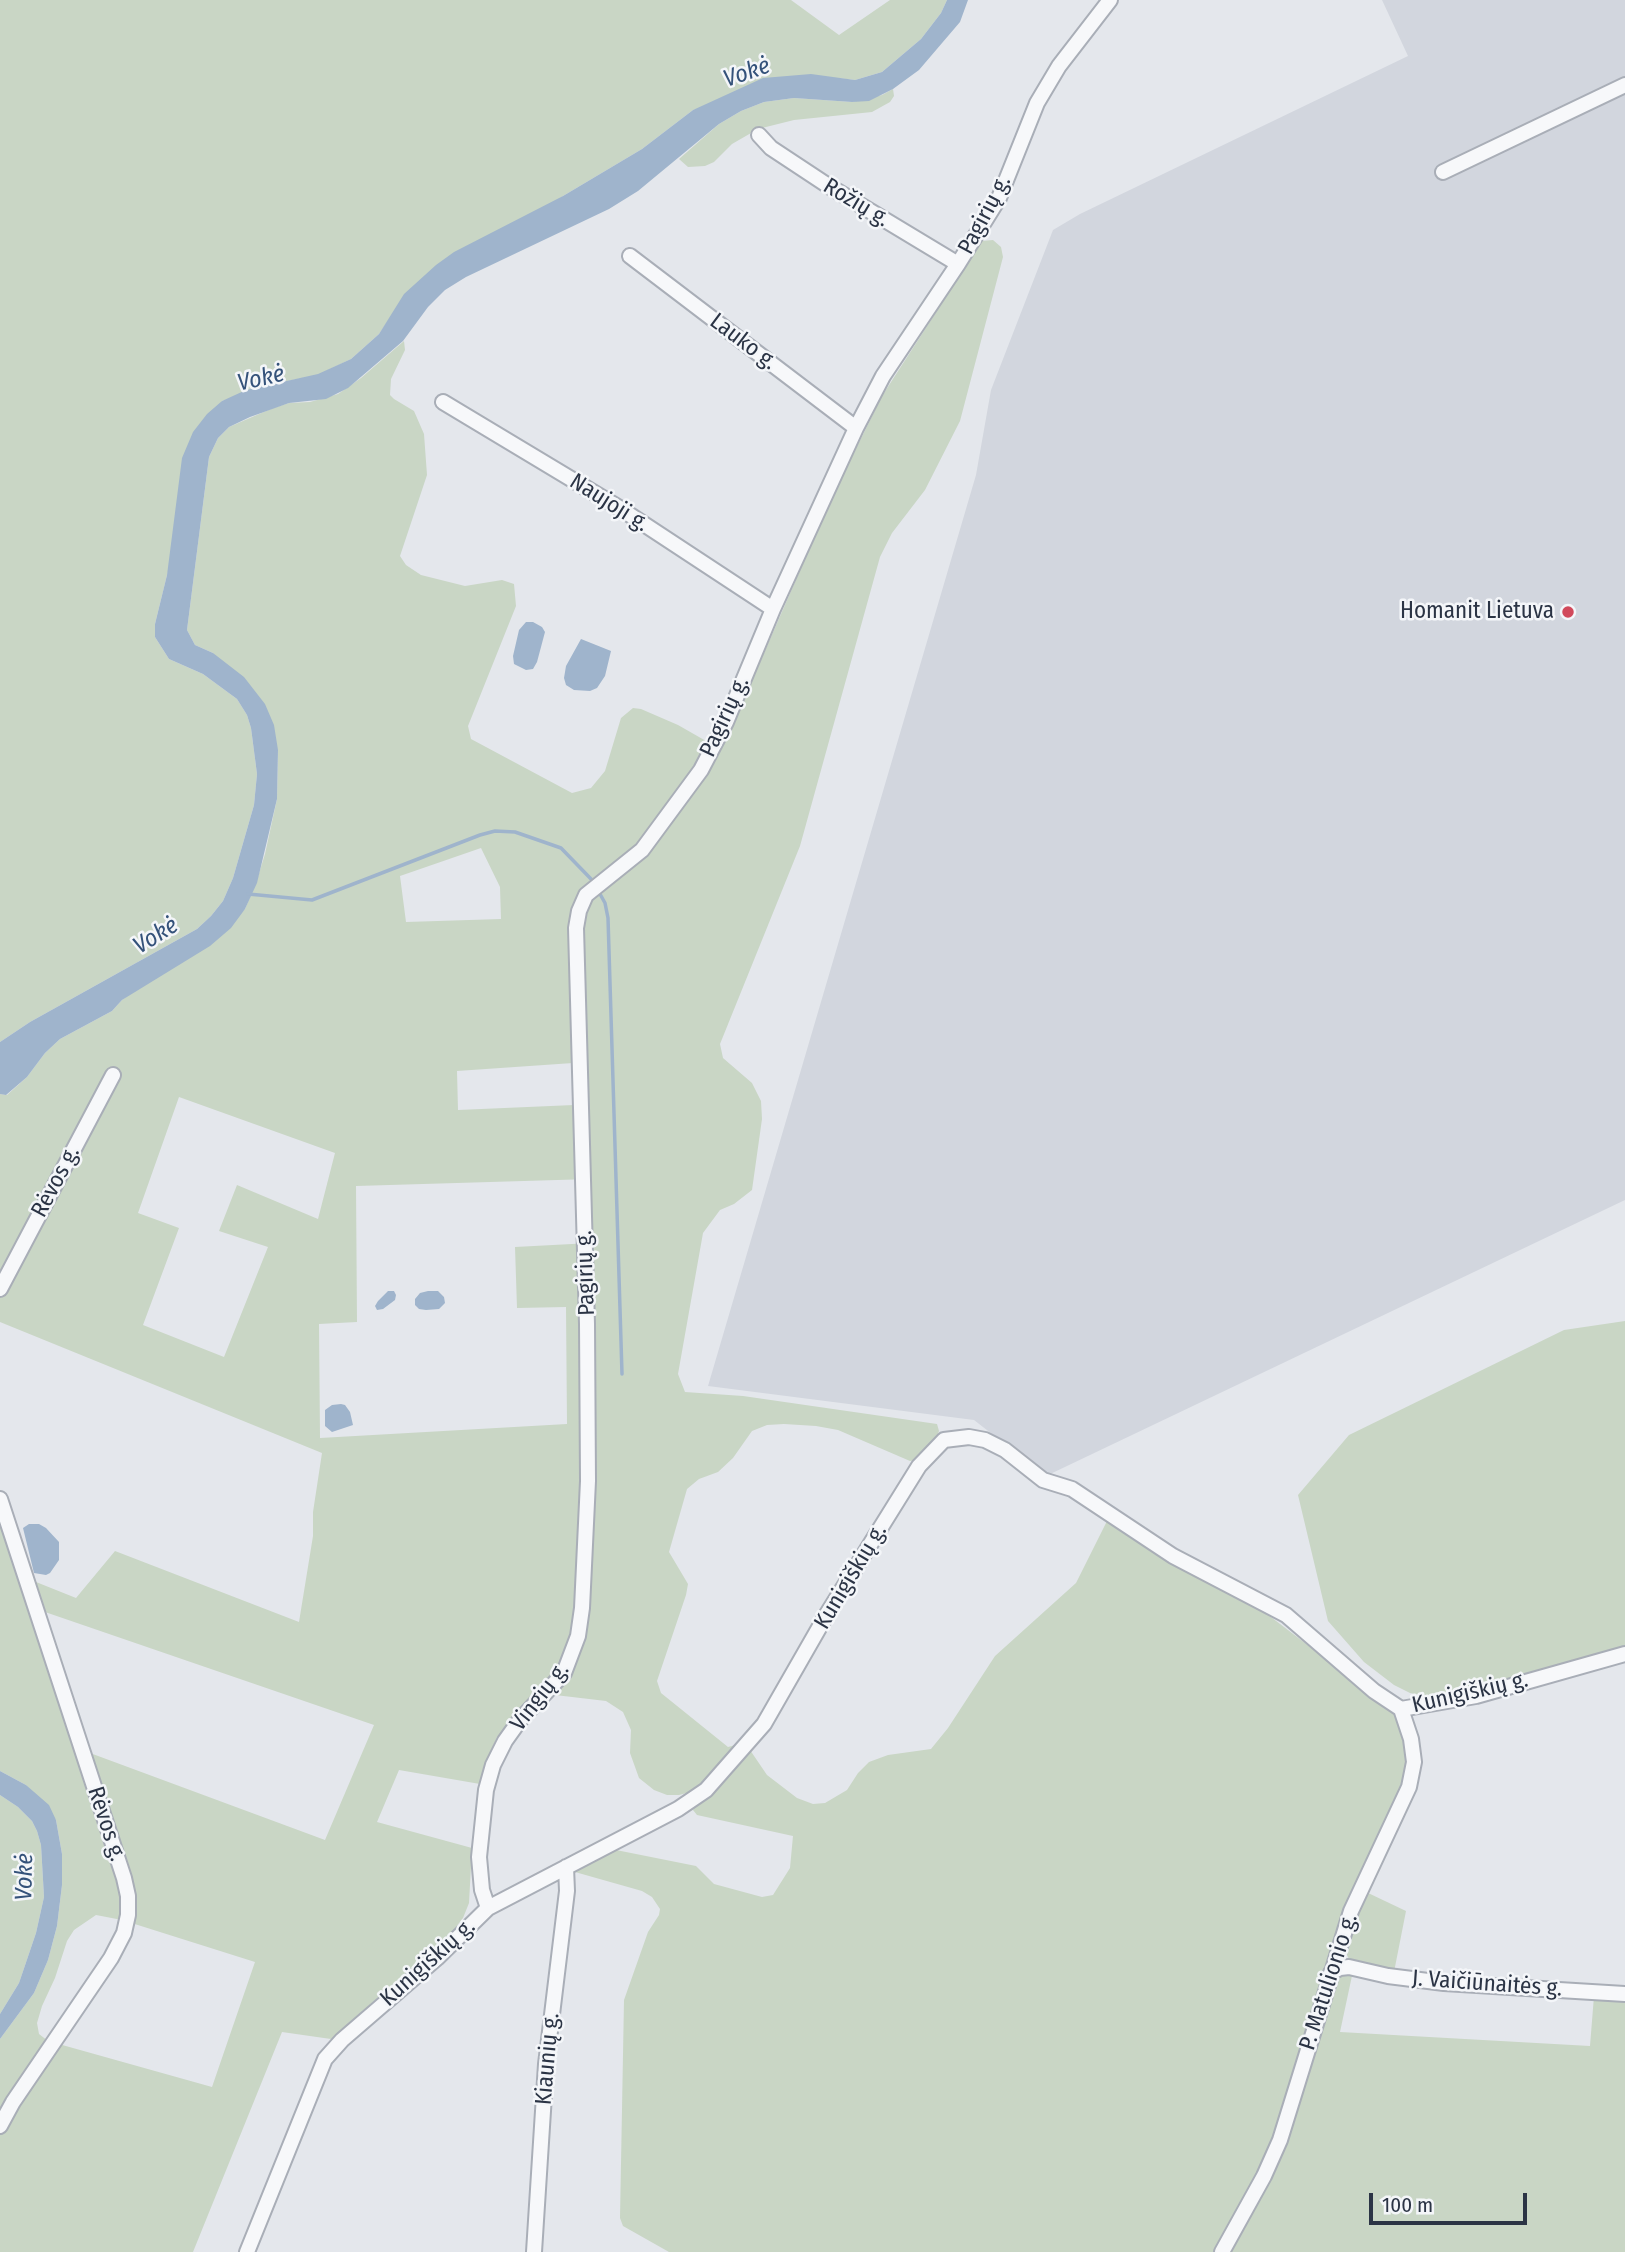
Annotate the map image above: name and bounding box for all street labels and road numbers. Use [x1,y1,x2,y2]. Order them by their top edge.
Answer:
street label: Pagirių g. [953,171,1017,259]
street label: Rožių g. [818,173,894,233]
street label: Lauko g. [704,308,782,376]
street label: Naujoji g. [564,468,654,538]
street label: Pagirių g. [694,672,756,762]
street label: Rėvos g. [26,1142,86,1222]
street label: Pagirių g. [571,1230,601,1316]
street label: Kunigiškių g. [809,1519,893,1635]
street label: Vingių g. [505,1657,575,1737]
street label: Kunigiškių g. [1409,1666,1531,1720]
street label: Rėvos g. [81,1783,131,1865]
street label: P. Matulionio g. [1294,1910,1364,2054]
street label: Kunigiškių g. [375,1913,481,2013]
street label: J. Vaičiūnaitės g. [1411,1965,1563,2003]
street label: Kiaunių g. [530,2012,566,2106]

